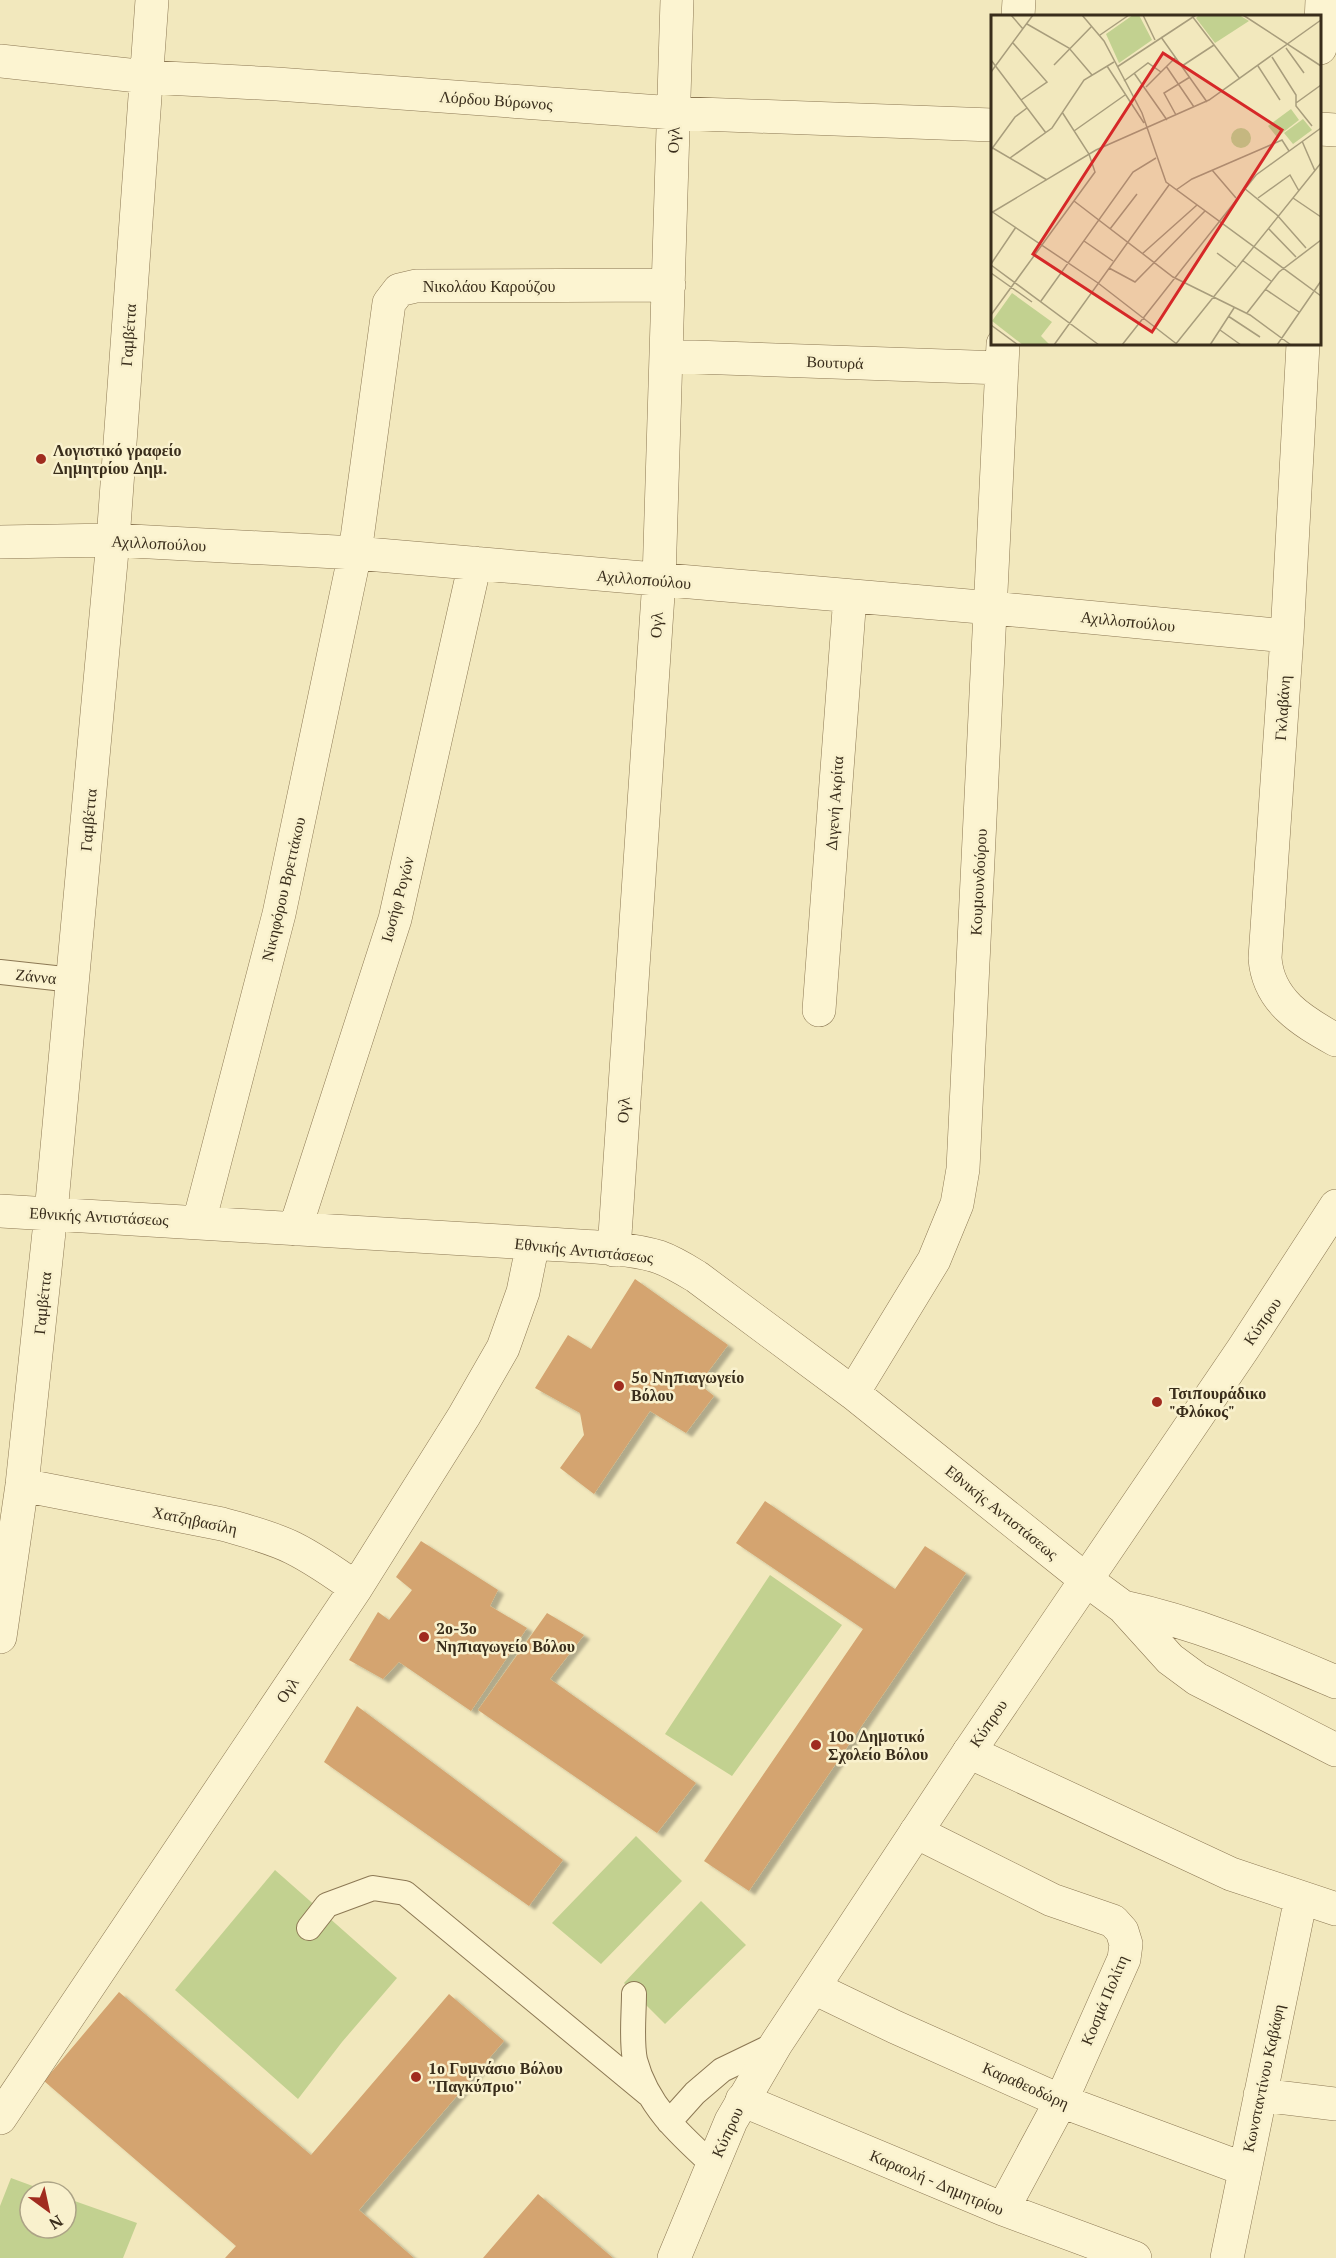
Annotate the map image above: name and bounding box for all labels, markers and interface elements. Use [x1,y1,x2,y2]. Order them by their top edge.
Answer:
inset map [991,15,1321,345]
street label: Λόρδου Βύρωνος [439,85,554,115]
street label: Ογλ [662,126,684,154]
street label: Νικολάου Καρούζου [423,275,555,297]
street label: Γαμβέττα [115,302,141,367]
street label: Βουτυρά [806,350,865,374]
place label: Λογιστικό γραφείο Δημητρίου Δημ. [53,439,181,479]
marker: Λογιστικό γραφείο Δημητρίου Δημ. [34,452,48,466]
street label: Αχιλλοπούλου [111,530,207,556]
street label: Αχιλλοπούλου [596,564,692,594]
street label: Αχιλλοπούλου [1080,605,1176,637]
street label: Ογλ [644,611,668,639]
street label: Γκλαβάνη [1269,675,1295,741]
street label: Διγενή Ακρίτα [820,755,848,851]
street label: Γαμβέττα [74,787,102,852]
street label: Νικηφόρου Βρεττάκου [256,815,310,963]
street label: Κουμουνδούρου [964,828,992,936]
street label: Ιωσήφ Ρογών [375,854,419,944]
street label: Ζάννα [14,963,58,989]
street label: Ογλ [611,1096,635,1124]
street label: Εθνικής Αντιστάσεως [29,1201,170,1231]
street label: Εθνικής Αντιστάσεως [513,1232,655,1268]
street label: Γαμβέττα [28,1270,56,1335]
street label: Κύπρου [1238,1293,1286,1349]
place label: 5ο Νηπιαγωγείο Βόλου [631,1366,744,1406]
marker: 5ο Νηπιαγωγείο Βόλου [612,1379,626,1393]
place label: Τσιπουράδικο "Φλόκος" [1169,1382,1266,1422]
marker: Τσιπουράδικο "Φλόκος" [1150,1395,1164,1409]
street label: Εθνικής Αντιστάσεως [941,1460,1064,1565]
street label: Χατζηβασίλη [151,1500,239,1540]
place label: 2ο-3ο Νηπιαγωγείο Βόλου [436,1617,575,1657]
marker: 2ο-3ο Νηπιαγωγείο Βόλου [417,1630,431,1644]
street label: Ογλ [271,1673,304,1707]
street label: Κύπρου [964,1695,1012,1751]
place label: 10ο Δημοτικό Σχολείο Βόλου [828,1725,928,1765]
marker: 10ο Δημοτικό Σχολείο Βόλου [809,1738,823,1752]
street label: Κοσμά Πολίτη [1075,1951,1133,2049]
street label: Κωνσταντίνου Καβάφη [1237,2002,1289,2154]
street label: Καραθεοδώρη [979,2056,1073,2114]
place label: 1ο Γυμνάσιο Βόλου ''Παγκύπριο'' [428,2057,563,2097]
marker: 1ο Γυμνάσιο Βόλου ''Παγκύπριο'' [409,2070,423,2084]
street label: Κύπρου [706,2103,748,2161]
street label: Καραολή - Δημητρίου [866,2144,1008,2220]
north arrow [18,2180,78,2240]
text: N [45,2210,67,2235]

